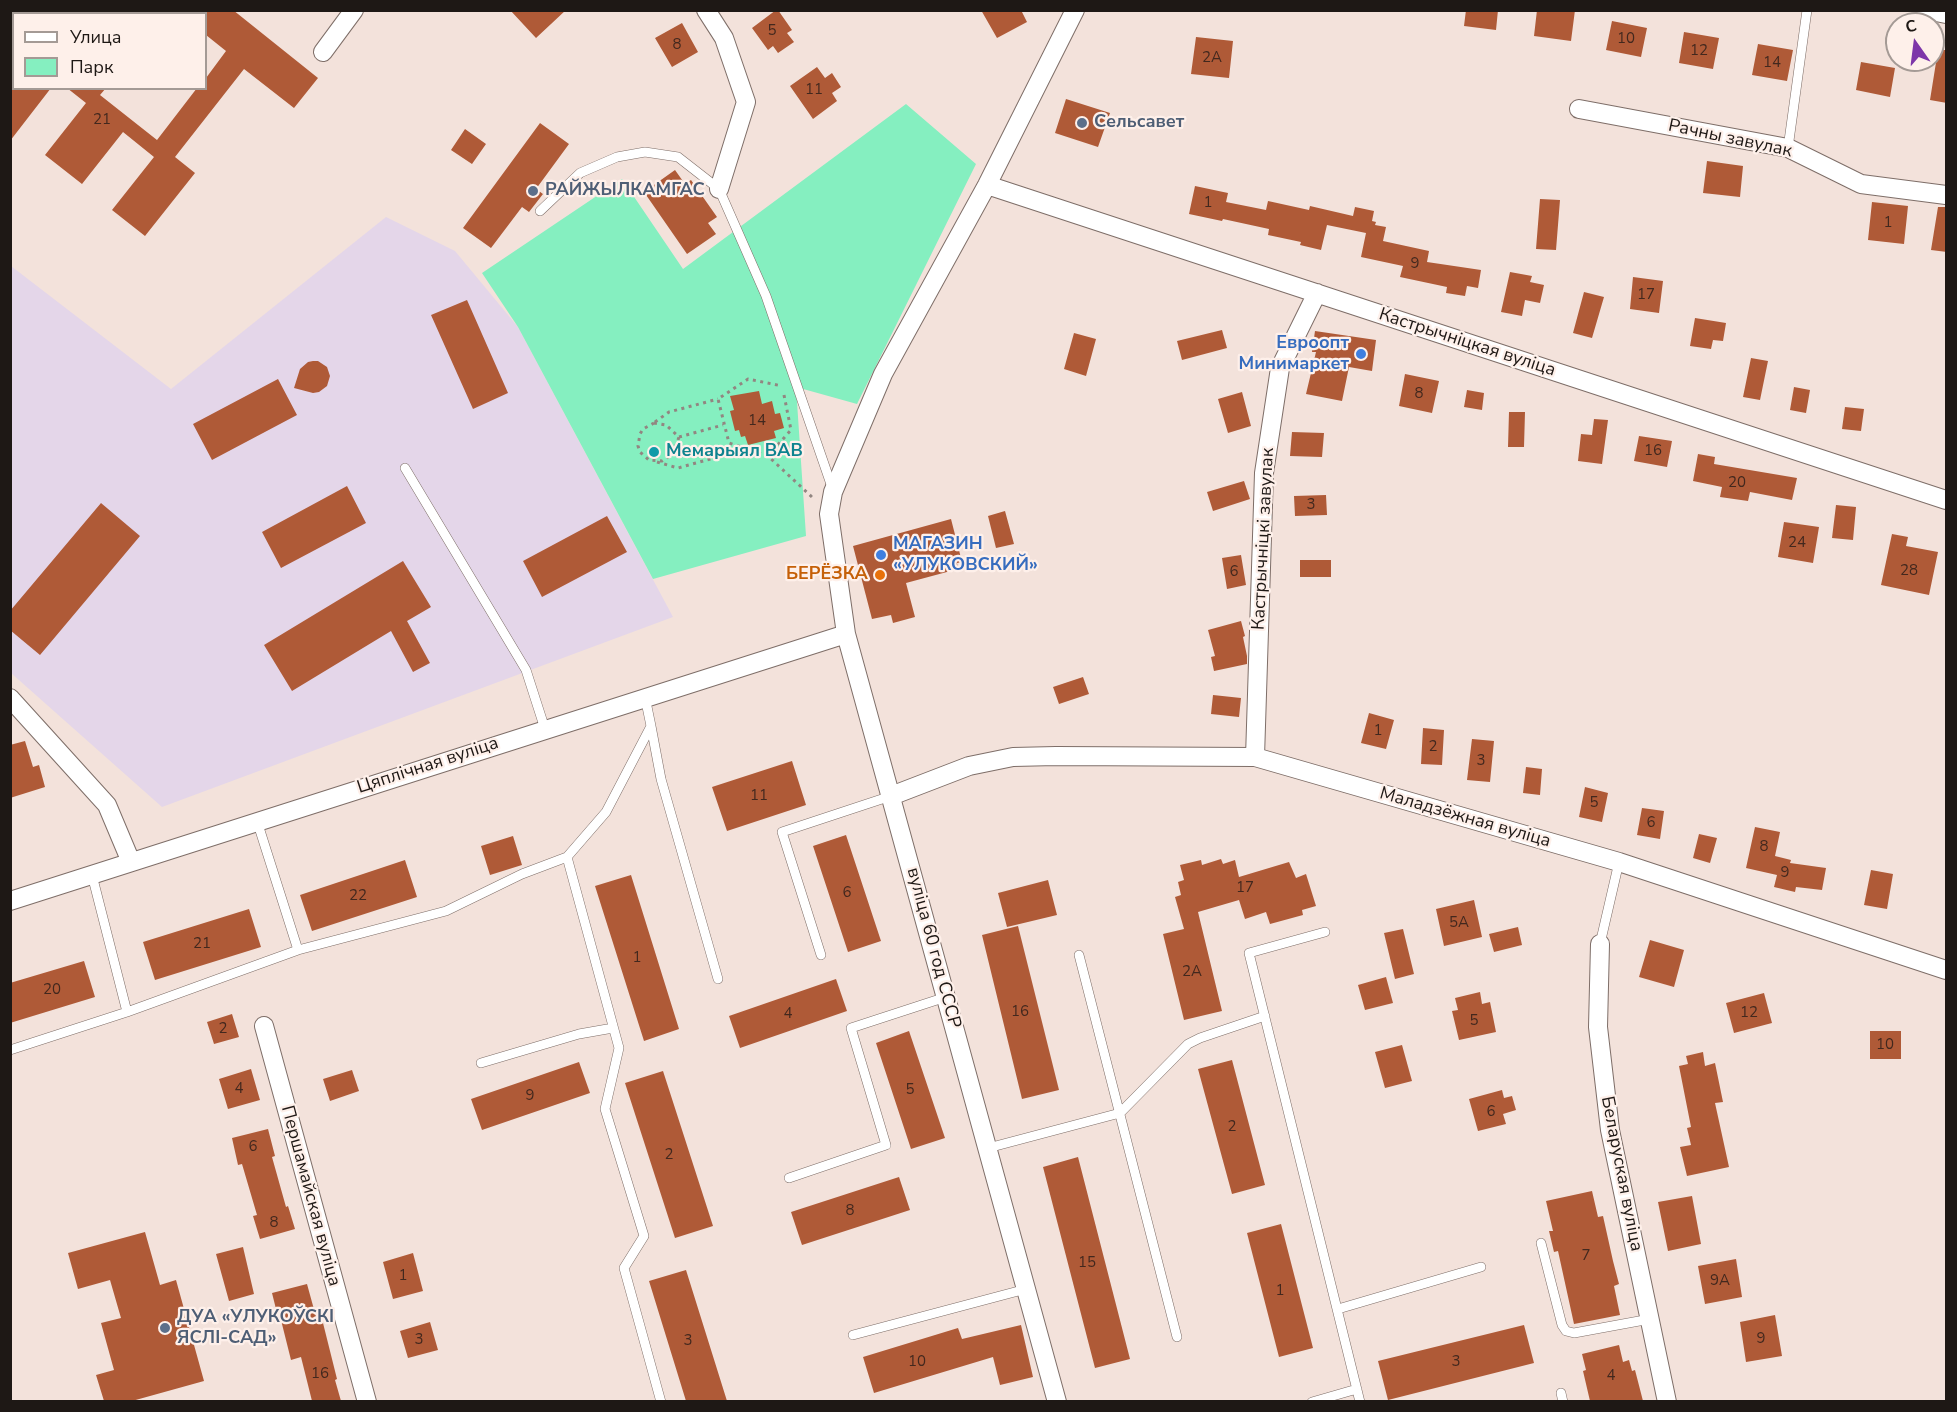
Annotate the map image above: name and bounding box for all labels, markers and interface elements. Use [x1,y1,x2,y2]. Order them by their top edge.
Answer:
legend [12,12,207,90]
north arrow [1885,12,1945,72]
text: С [1903,14,1919,38]
house number: 5 [768,22,776,40]
text: Улица [70,25,121,49]
house number: 10 [1617,30,1635,48]
house number: 8 [673,36,681,54]
house number: 12 [1690,42,1708,60]
house number: 2А [1202,49,1222,67]
house number: 14 [1763,54,1781,72]
text: Парк [70,55,113,79]
house number: 11 [805,81,823,99]
house number: 21 [93,111,111,129]
place label: Сельсавет [1094,112,1184,134]
street label: Рачны завулак [1666,115,1794,163]
marker: Сельсавет [1075,116,1089,130]
place label: РАЙЖЫЛКАМГАС [545,180,705,202]
marker: РАЙЖЫЛКАМГАС [526,184,540,198]
house number: 1 [1204,194,1212,212]
house number: 1 [1884,214,1892,232]
house number: 9 [1411,255,1419,273]
house number: 17 [1637,286,1655,304]
street label: Кастрычніцкая вуліца [1376,304,1558,382]
place label: Евроопт Минимаркет [1239,333,1349,376]
marker: Евроопт Минимаркет [1354,347,1368,361]
house number: 8 [1415,385,1423,403]
house number: 14 [748,412,766,430]
place label: Мемарыял ВАВ [666,441,803,463]
house number: 16 [1644,442,1662,460]
marker: Мемарыял ВАВ [647,445,661,459]
street label: Кастрычніцкі завулак [1248,447,1280,631]
house number: 20 [1728,474,1746,492]
house number: 3 [1307,496,1315,514]
place label: МАГАЗИН «УЛУКОВСКИЙ» [893,534,1038,576]
house number: 24 [1788,534,1806,552]
marker: МАГАЗИН «УЛУКОВСКИЙ» [874,548,888,562]
house number: 28 [1900,562,1918,580]
house number: 6 [1230,563,1238,581]
place label: БЕРЁЗКА [786,564,868,586]
marker: БЕРЁЗКА [873,568,887,582]
house number: 1 [1374,722,1382,740]
street label: Цяплічная вуліца [354,733,502,799]
house number: 2 [1429,738,1437,756]
house number: 3 [1477,752,1485,770]
street label: Маладзёжная вуліца [1377,783,1553,853]
house number: 11 [750,787,768,805]
house number: 5 [1590,794,1598,812]
house number: 6 [1647,814,1655,832]
house number: 8 [1760,838,1768,856]
house number: 9 [1781,864,1789,882]
street label: вуліца 60 год СССР [901,865,965,1031]
house number: 17 [1236,879,1254,897]
house number: 6 [843,884,851,902]
house number: 22 [349,887,367,905]
house number: 5А [1449,914,1469,932]
house number: 21 [193,935,211,953]
house number: 1 [633,949,641,967]
house number: 2А [1182,963,1202,981]
house number: 20 [43,981,61,999]
house number: 16 [1011,1003,1029,1021]
house number: 12 [1740,1004,1758,1022]
house number: 4 [784,1005,792,1023]
house number: 5 [1470,1012,1478,1030]
house number: 2 [219,1020,227,1038]
house number: 10 [1876,1036,1894,1054]
house number: 4 [235,1080,243,1098]
house number: 5 [906,1081,914,1099]
house number: 9 [526,1087,534,1105]
street label: Беларуская вуліца [1595,1095,1647,1253]
street label: Першамайская вуліца [275,1103,345,1289]
house number: 6 [1487,1103,1495,1121]
house number: 2 [1228,1118,1236,1136]
house number: 6 [249,1138,257,1156]
house number: 2 [665,1146,673,1164]
house number: 8 [846,1202,854,1220]
house number: 8 [270,1214,278,1232]
house number: 7 [1582,1247,1590,1265]
house number: 15 [1078,1254,1096,1272]
house number: 1 [399,1267,407,1285]
house number: 9А [1710,1272,1730,1290]
house number: 1 [1276,1282,1284,1300]
place label: ДУА «УЛУКОЎСКІ ЯСЛІ-САД» [177,1307,334,1350]
marker: ДУА «УЛУКОЎСКІ ЯСЛІ-САД» [158,1321,172,1335]
house number: 9 [1757,1330,1765,1348]
house number: 3 [415,1331,423,1349]
house number: 3 [684,1332,692,1350]
house number: 10 [908,1353,926,1371]
house number: 3 [1452,1353,1460,1371]
house number: 16 [311,1365,329,1383]
house number: 4 [1607,1367,1615,1385]

